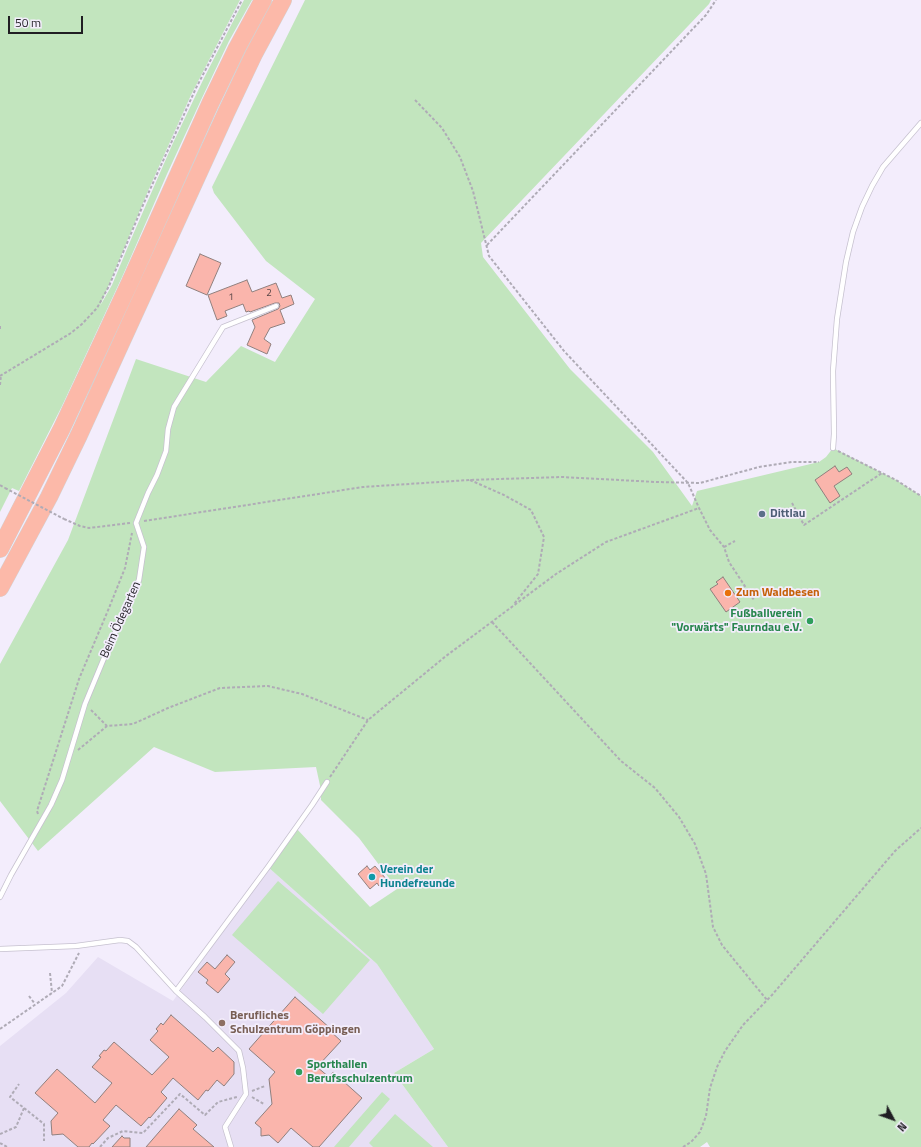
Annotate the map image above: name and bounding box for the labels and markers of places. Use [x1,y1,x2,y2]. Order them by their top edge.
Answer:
place label: Dittlau [770,507,805,521]
marker: Dittlau [757,509,767,519]
place label: Zum Waldbesen [736,586,820,600]
marker: Zum Waldbesen [723,588,733,598]
place label: Fußballverein "Vorwärts" Faurndau e.V. [671,607,802,635]
marker: Fußballverein "Vorwärts" Faurndau e.V. [805,616,815,626]
place label: Verein der Hundefreunde [380,863,455,891]
marker: Verein der Hundefreunde [367,872,377,882]
place label: Berufliches Schulzentrum Göppingen [230,1009,360,1037]
marker: Berufliches Schulzentrum Göppingen [217,1018,227,1028]
place label: Sporthallen Berufsschulzentrum [307,1058,413,1086]
marker: Sporthallen Berufsschulzentrum [294,1067,304,1077]

